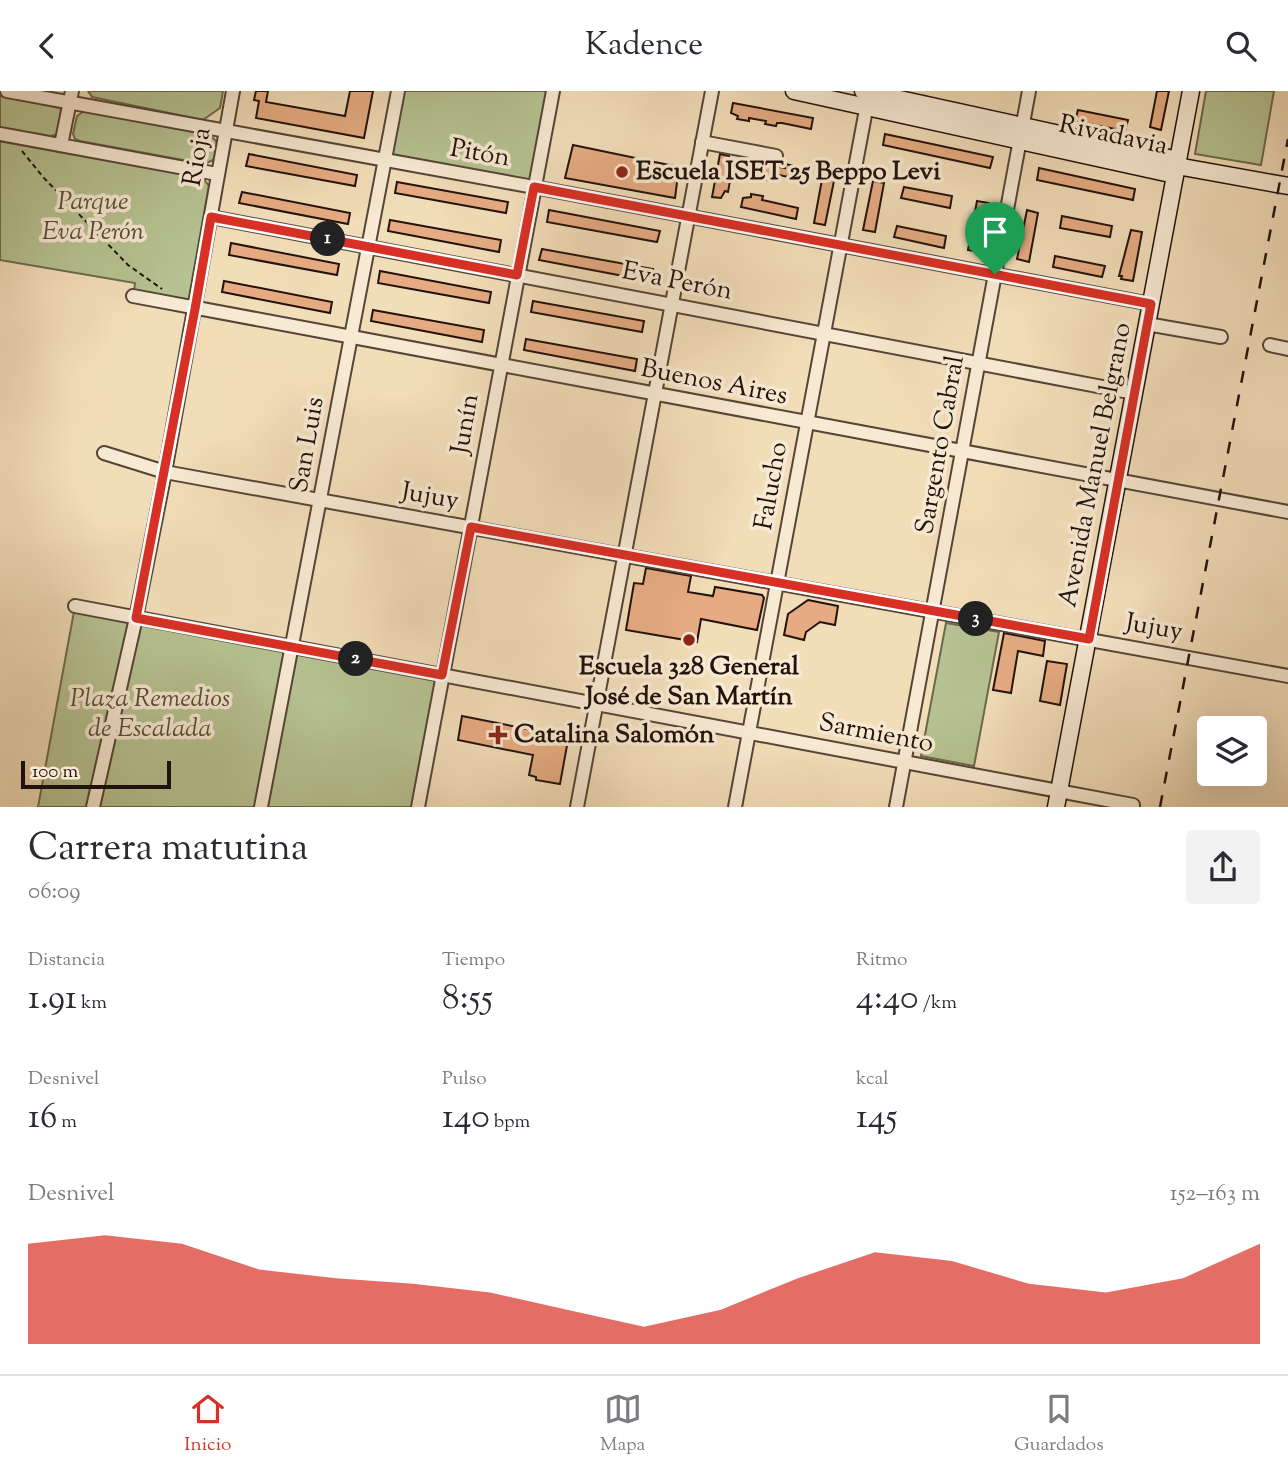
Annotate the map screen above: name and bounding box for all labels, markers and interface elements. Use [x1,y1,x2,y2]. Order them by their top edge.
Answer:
text: Kadence [585,23,703,69]
icon: back [28,27,66,65]
icon: search [1222,27,1260,65]
street label: Rivadavia [1055,106,1171,166]
street label: Rioja [175,125,221,189]
street label: Pitón [447,131,513,177]
place label: Escuela ISET 25 Beppo Levi [636,154,941,191]
marker: Escuela ISET 25 Beppo Levi [614,164,630,180]
park label: Parque Eva Perón [42,184,145,251]
pin [965,202,1025,274]
icon: arrive [976,213,1014,251]
pin: 1 [310,221,346,257]
text: 1 [324,225,331,252]
street label: Eva Perón [619,253,735,311]
street label: Avenida Manuel Belgrano [1050,319,1142,611]
street label: Buenos Aires [637,351,791,415]
street label: Sargento Cabral [907,353,975,537]
street label: Junín [442,391,489,459]
street label: San Luis [281,394,335,496]
street label: Falucho [746,439,798,533]
street label: Jujuy [396,473,462,520]
pin: 3 [958,601,993,637]
street label: Jujuy [1120,604,1186,651]
text: 3 [972,605,979,632]
marker: Escuela 328 General José de San Martín [681,632,697,648]
pin: 2 [338,641,374,677]
text: 2 [351,645,360,672]
place label: Escuela 328 General José de San Martín [579,649,800,716]
park label: Plaza Remedios de Escalada [70,681,230,748]
street label: Sarmiento [816,705,936,763]
map controls [1197,716,1267,786]
button: layers [1197,716,1267,786]
place label: Catalina Salomón [514,717,715,754]
marker: Catalina Salomón [488,725,508,745]
scale bar [21,758,172,790]
text: 100 m [32,759,78,786]
text: Carrera matutina [28,823,308,877]
button: share [1186,830,1260,904]
text: 06:09 [28,876,80,909]
text: Distancia [28,947,105,974]
text: Tiempo [442,947,505,974]
text: Ritmo [856,947,907,974]
text: 1.91 [28,974,77,1025]
text: 8:55 [442,974,493,1025]
text: 4:40 [856,974,919,1025]
text: km [77,990,107,1017]
text: /km [919,990,957,1017]
text: Desnivel [28,1066,99,1093]
text: Pulso [442,1066,487,1093]
text: kcal [856,1066,889,1093]
text: 16 [28,1093,57,1144]
text: 140 [442,1093,490,1144]
text: 145 [856,1093,898,1144]
text: m [57,1109,77,1136]
text: bpm [490,1109,530,1136]
text: Desnivel [28,1178,114,1211]
text: 152–163 m [1170,1178,1260,1211]
tab: Inicio [184,1390,231,1459]
tab: Mapa [600,1390,645,1459]
tab: Guardados [1014,1390,1104,1459]

